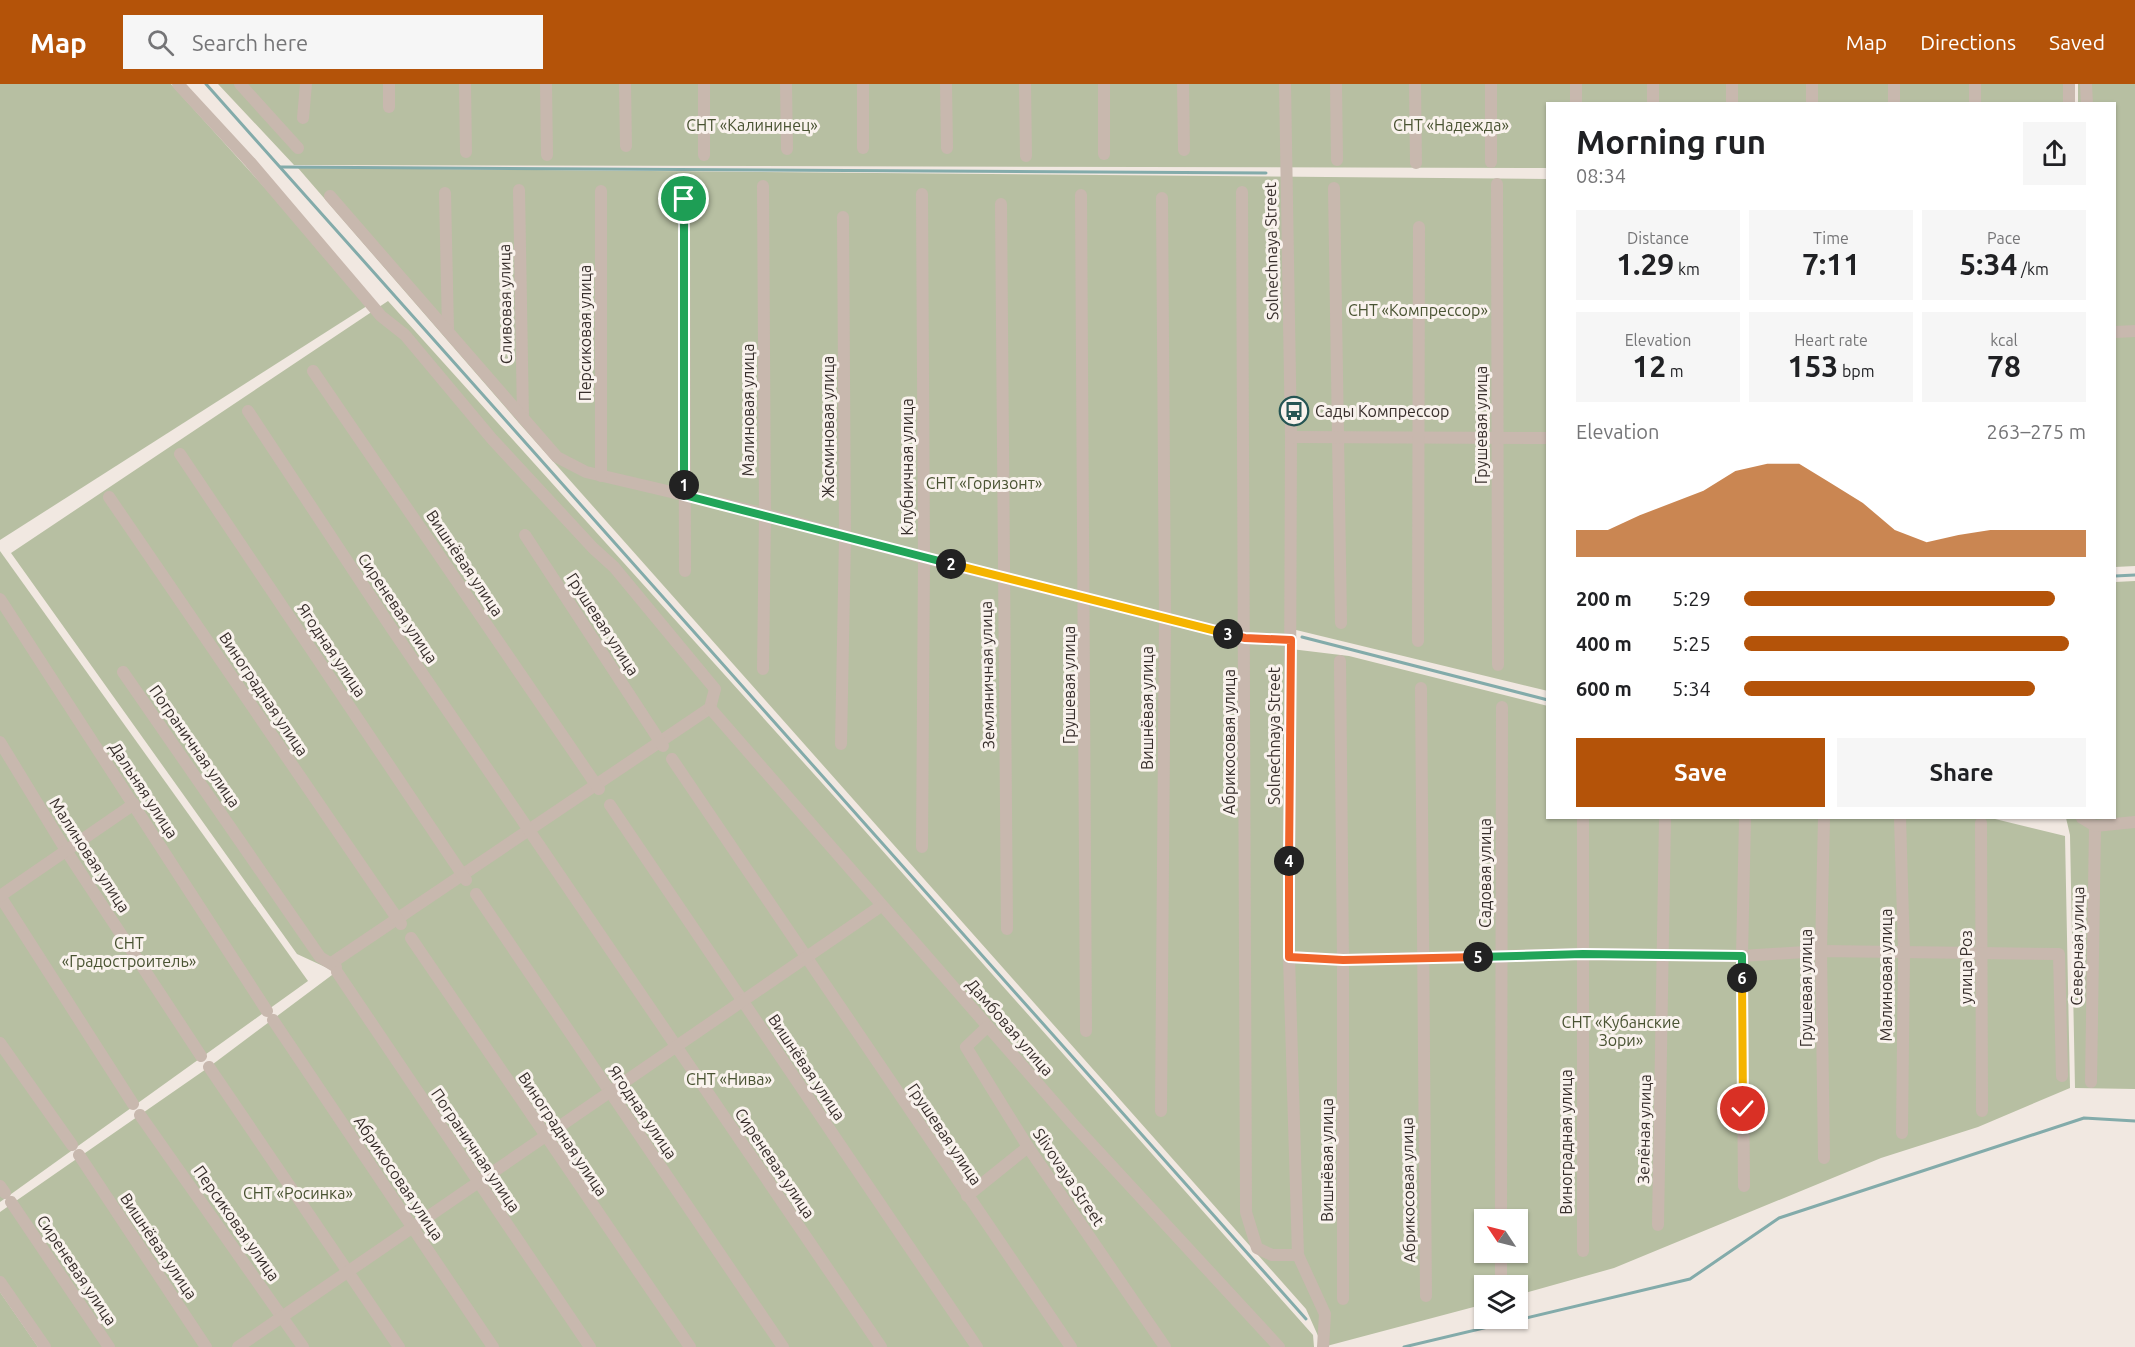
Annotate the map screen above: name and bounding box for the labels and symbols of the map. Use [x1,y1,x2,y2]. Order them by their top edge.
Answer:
park label: СНТ «Калининец» [686,116,818,134]
park label: СНТ «Надежда» [1393,116,1509,134]
pin [658,173,709,224]
street label: Solnechnaya Street [1261,181,1281,320]
street label: Сливовая улица [495,244,515,364]
street label: Персиковая улица [576,265,594,401]
park label: СНТ «Компрессор» [1348,301,1488,319]
street label: Малиновая улица [739,344,757,476]
street label: Жасминовая улица [819,356,837,498]
street label: Грушевая улица [1472,366,1490,484]
bus stop icon: Сады Компрессор [1278,395,1310,427]
street label: Клубничная улица [898,398,916,536]
place label: Сады Компрессор [1315,402,1449,420]
pin: 1 [669,470,699,500]
park label: СНТ «Горизонт» [926,474,1042,492]
street label: Вишнёвая улица [423,507,507,619]
pin: 2 [936,549,966,579]
street label: Сиреневая улица [355,550,441,666]
street label: Грушевая улица [563,569,643,679]
street label: Ягодная улица [294,600,370,700]
street label: Земляничная улица [977,601,997,749]
pin: 3 [1213,619,1243,649]
street label: Грушевая улица [1060,626,1078,744]
street label: Виноградная улица [216,629,312,759]
street label: Вишнёвая улица [1138,646,1156,770]
street label: Solnechnaya Street [1265,666,1283,805]
street label: Абрикосовая улица [1220,669,1238,815]
street label: Пограничная улица [146,681,244,811]
street label: Дальняя улица [106,739,182,841]
street label: Малиновая улица [46,794,134,916]
street label: Садовая улица [1476,818,1494,928]
pin: 4 [1274,846,1304,876]
street label: Северная улица [2067,886,2087,1006]
street label: Малиновая улица [1877,909,1895,1041]
street label: Грушевая улица [1797,929,1815,1047]
street label: улица Роз [1957,930,1975,1004]
park label: СНТ «Градостроитель» [62,934,196,970]
pin: 5 [1463,942,1493,972]
pin: 6 [1727,963,1757,993]
street label: Дамбовая улица [963,975,1057,1079]
street label: Вишнёвая улица [765,1011,849,1123]
park label: СНТ «Кубанские Зори» [1562,1013,1680,1049]
street label: Ягодная улица [605,1062,681,1162]
street label: Виноградная улица [515,1069,611,1199]
street label: Виноградная улица [1557,1069,1575,1215]
park label: СНТ «Нива» [686,1070,772,1088]
street label: Зелёная улица [1634,1074,1654,1184]
street label: Грушевая улица [904,1080,986,1188]
pin [1717,1083,1768,1134]
street label: Пограничная улица [428,1085,524,1215]
street label: Вишнёвая улица [1318,1098,1336,1222]
street label: Сиреневая улица [732,1105,818,1221]
street label: Абрикосовая улица [351,1113,447,1243]
street label: Абрикосовая улица [1398,1117,1418,1263]
street label: Slivovaya Street [1030,1125,1109,1230]
street label: Персиковая улица [190,1162,284,1284]
park label: СНТ «Росинка» [243,1184,353,1202]
street label: Вишнёвая улица [117,1190,201,1302]
north arrow [1474,1209,1528,1263]
street label: Сиреневая улица [34,1212,120,1328]

